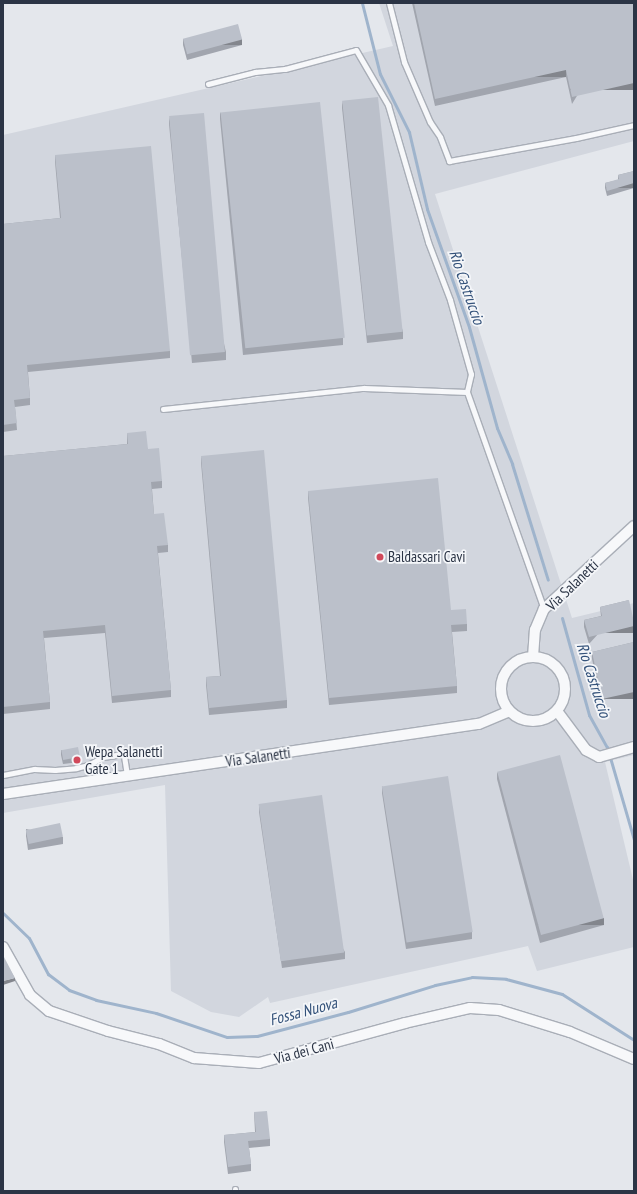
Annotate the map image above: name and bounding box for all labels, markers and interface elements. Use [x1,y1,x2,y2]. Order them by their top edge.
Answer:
water label: Rio Castruccio [445,247,489,327]
place label: Baldassari Cavi [388,548,465,566]
marker: Baldassari Cavi [375,552,385,562]
street label: Via Salanetti [542,556,602,614]
water label: Rio Castruccio [573,640,615,720]
place label: Wepa Salanetti Gate 1 [85,742,163,777]
street label: Via Salanetti [224,744,292,770]
marker: Wepa Salanetti Gate 1 [72,755,82,765]
water label: Fossa Nuova [267,993,339,1029]
street label: Via dei Cani [272,1034,336,1068]

